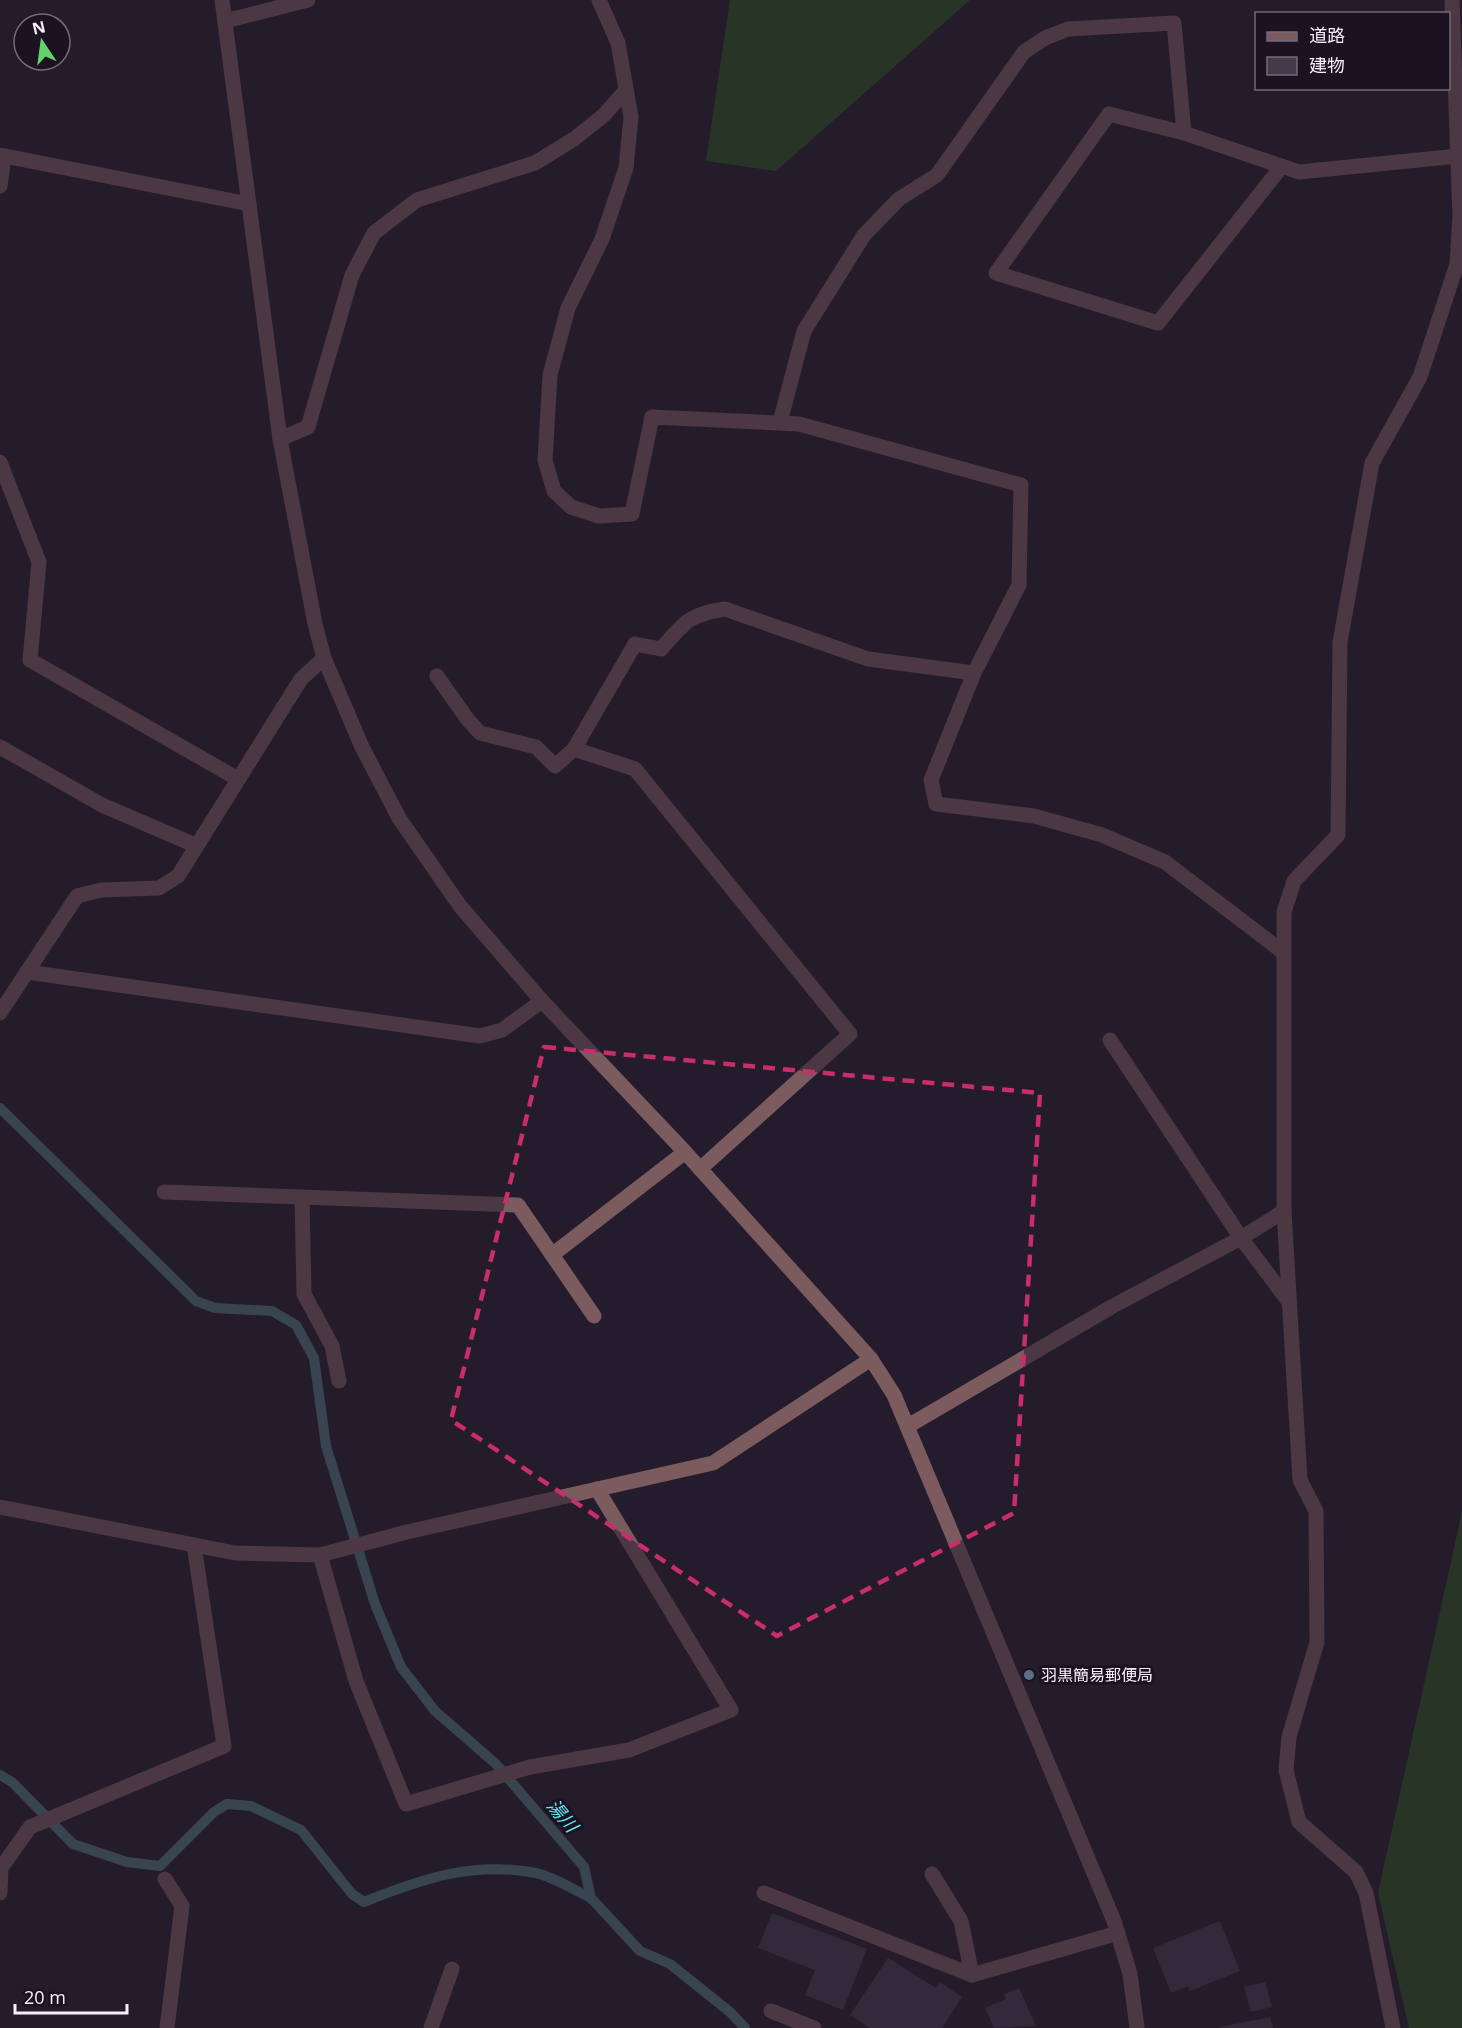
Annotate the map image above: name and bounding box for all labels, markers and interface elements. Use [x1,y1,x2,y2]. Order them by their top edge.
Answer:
north arrow [12,12,72,72]
legend [1255,12,1450,90]
text: N [30,15,47,40]
text: 道路 [1309,23,1345,47]
text: 建物 [1309,53,1345,77]
place label: 羽黒簡易郵便局 [1041,1664,1153,1686]
marker: 羽黒簡易郵便局 [1022,1668,1036,1682]
water label: 湯川 [542,1794,585,1838]
scale bar [15,1977,128,2015]
text: 20 m [24,1985,66,2009]

